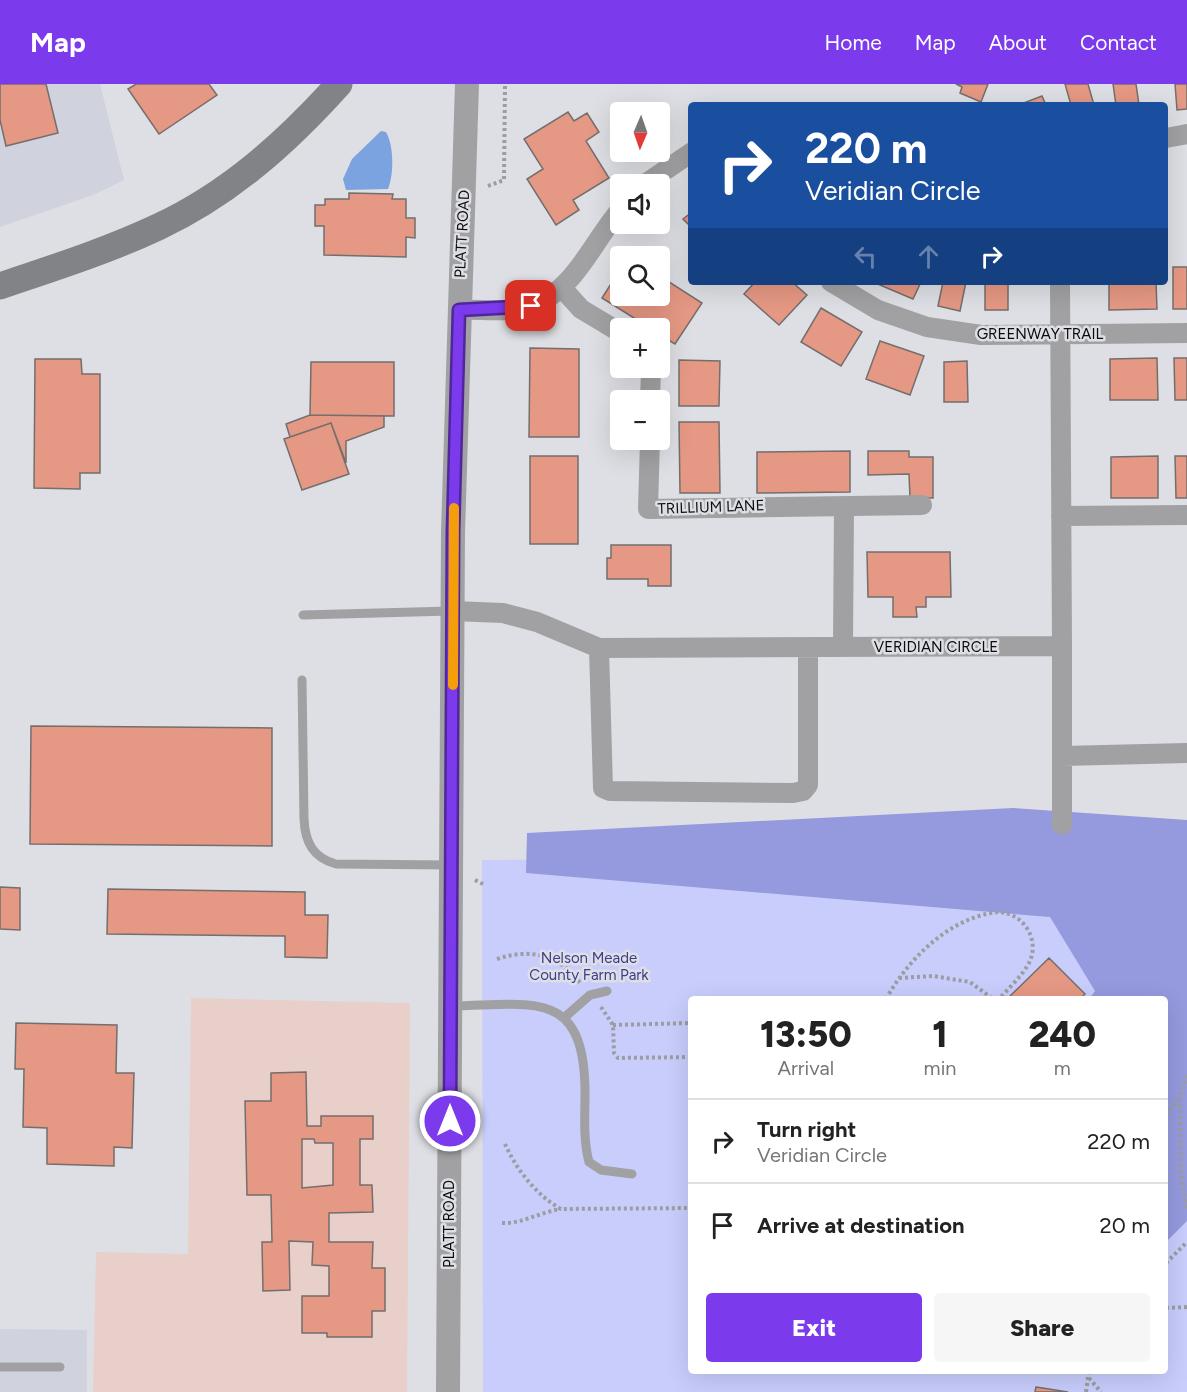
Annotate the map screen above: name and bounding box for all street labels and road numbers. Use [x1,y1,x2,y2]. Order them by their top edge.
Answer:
street label: PLATT ROAD [451,189,473,279]
street label: GREENWAY TRAIL [977,325,1103,343]
street label: TRILLIUM LANE [657,496,765,518]
street label: VERIDIAN CIRCLE [874,638,998,656]
street label: PLATT ROAD [440,1180,458,1268]

